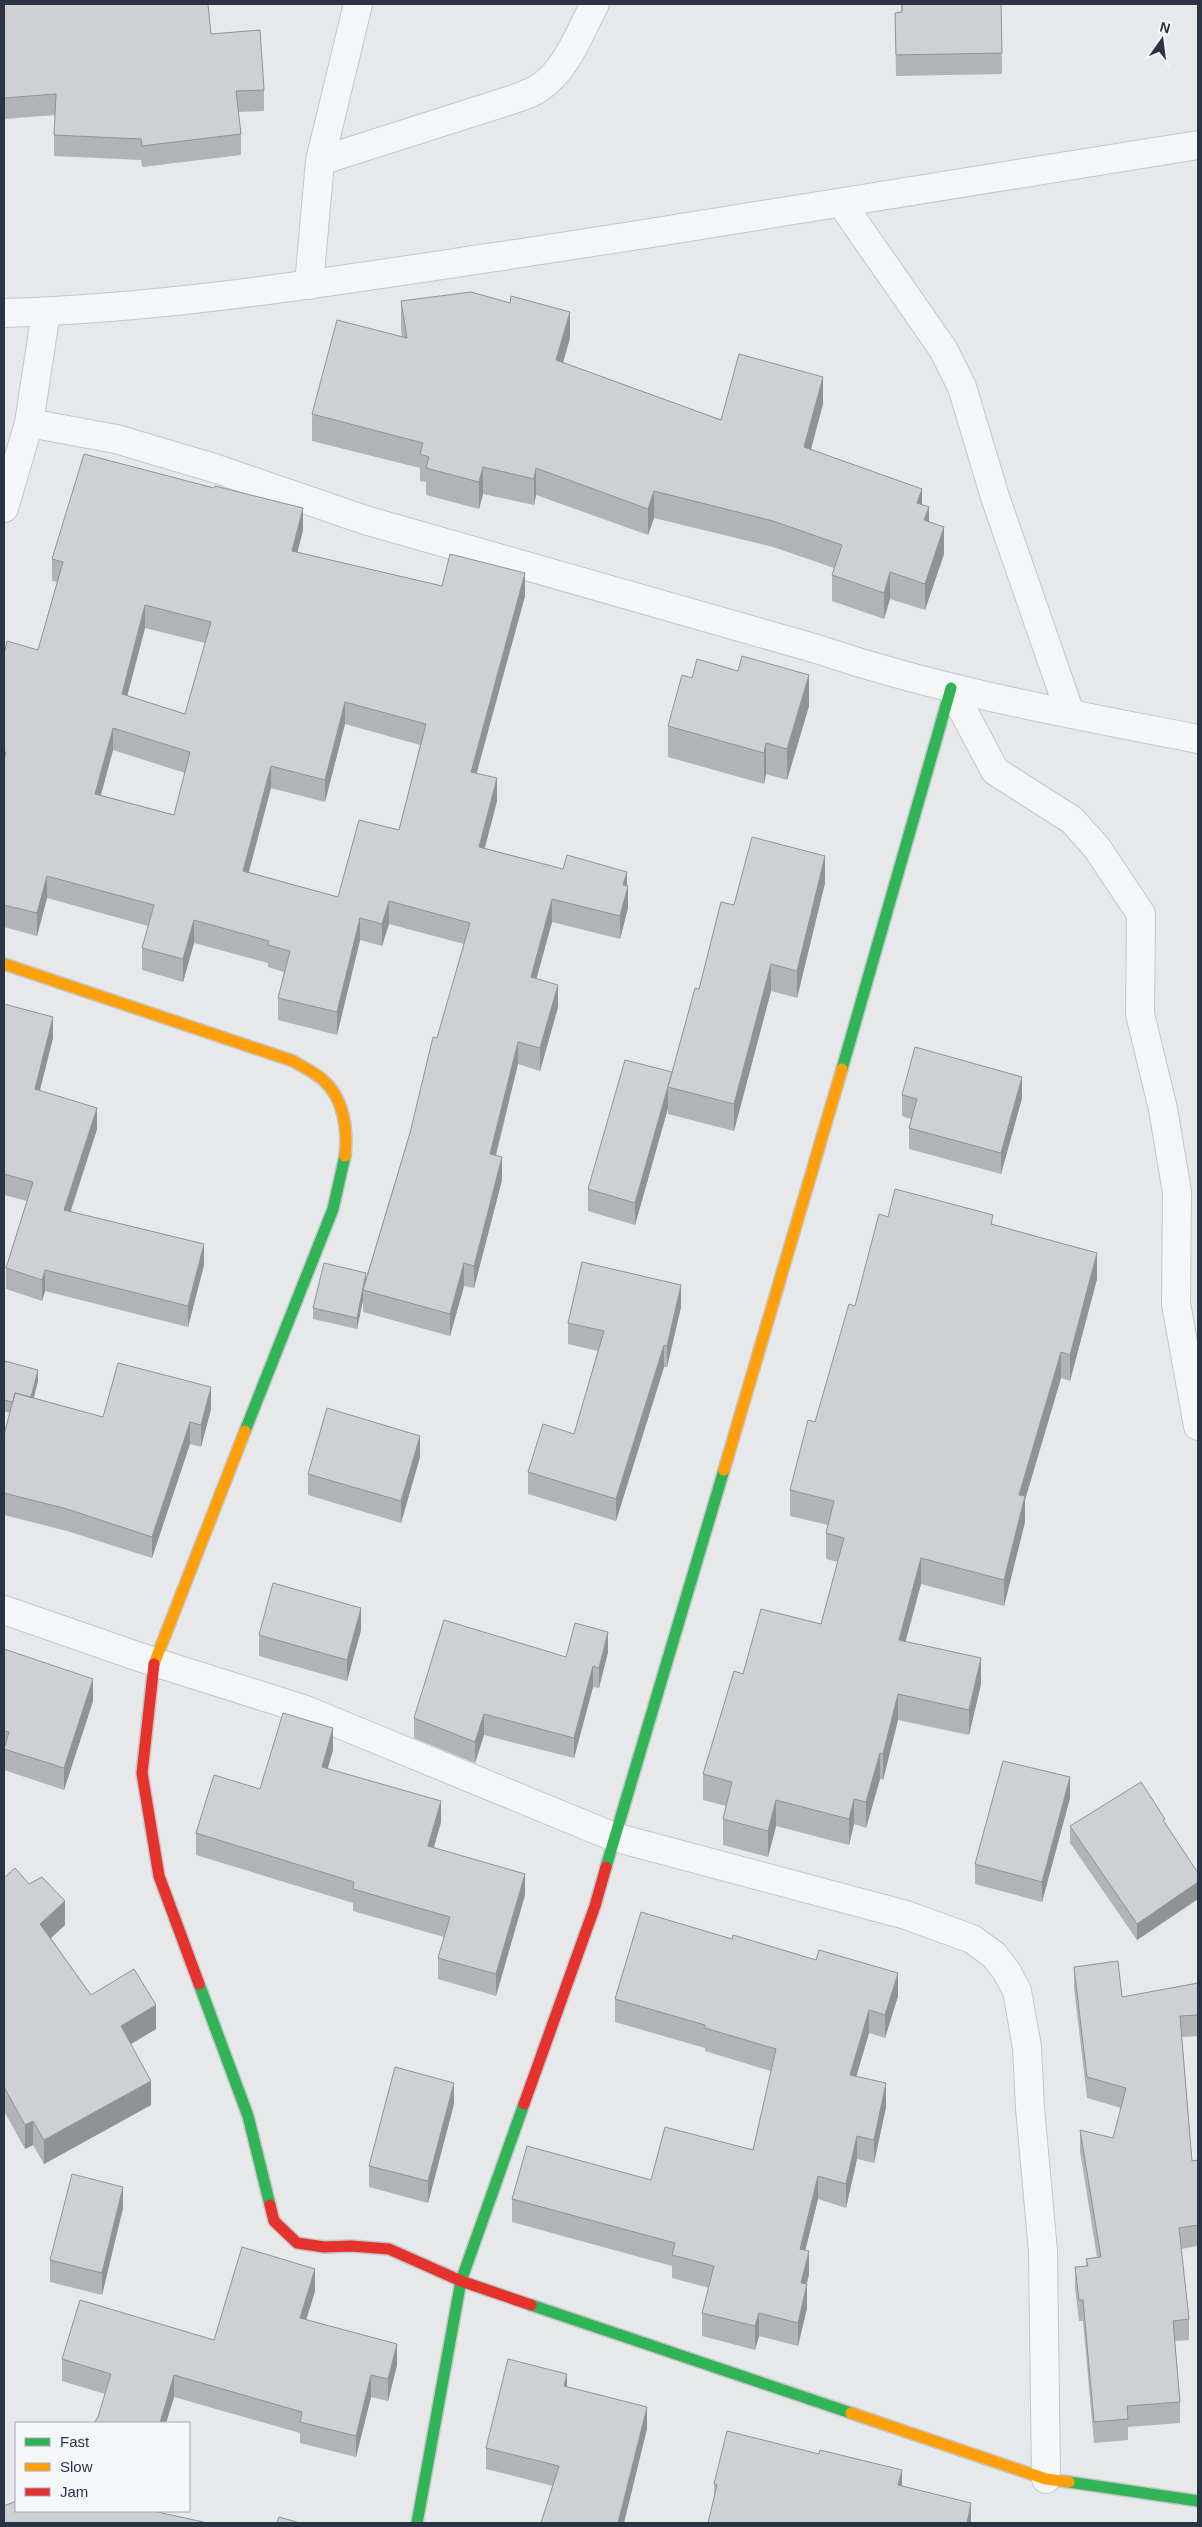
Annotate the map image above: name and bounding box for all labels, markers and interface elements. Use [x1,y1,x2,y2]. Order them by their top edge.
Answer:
north arrow [1137,15,1187,65]
text: N [1158,18,1172,36]
legend [15,2422,190,2512]
text: Fast [60,2433,90,2450]
text: Slow [60,2458,93,2475]
text: Jam [60,2483,88,2500]

